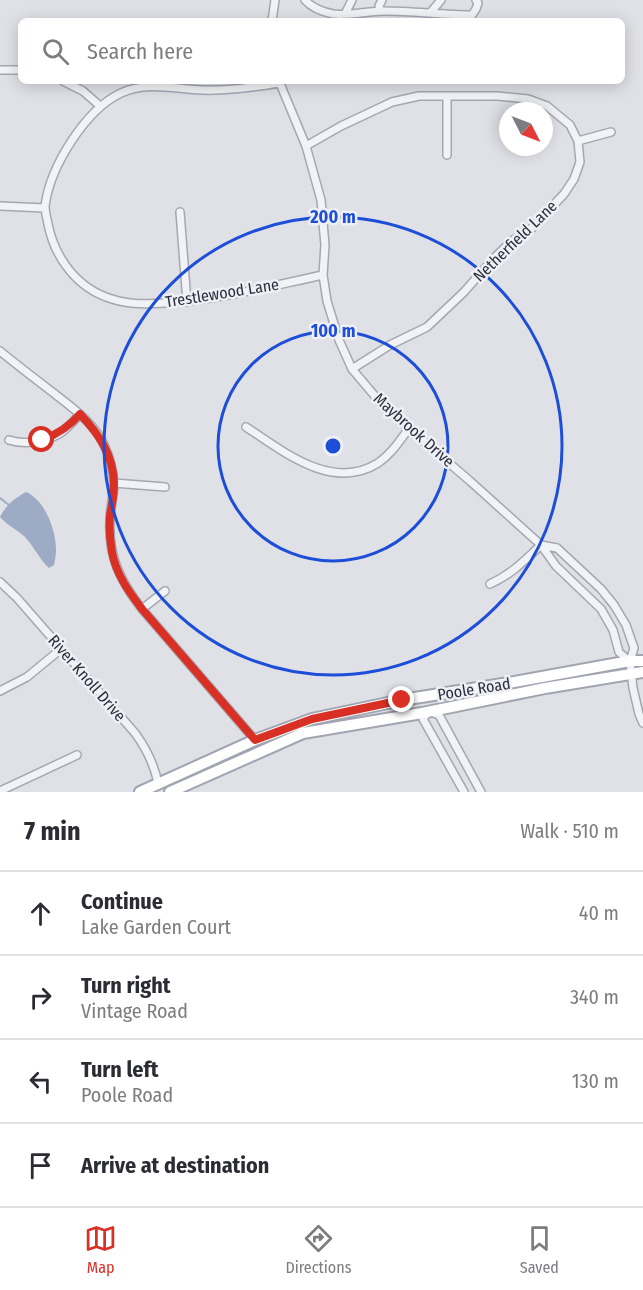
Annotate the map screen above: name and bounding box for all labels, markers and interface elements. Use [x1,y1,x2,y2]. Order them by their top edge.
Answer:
search box [18,18,625,84]
icon: search [39,35,72,68]
text: Search here [87,38,193,65]
north arrow [499,102,553,156]
street label: Netherfield Lane [469,196,561,286]
text: 200 m [309,206,356,228]
street label: Trestlewood Lane [164,275,280,311]
text: 100 m [311,320,355,342]
street label: Maybrook Drive [370,389,458,471]
route start [28,426,54,452]
centre of rings [323,436,343,456]
street label: River Knoll Drive [44,631,130,725]
street label: Poole Road [436,674,512,704]
route end [388,686,414,712]
text: 7 min [24,816,81,847]
text: Walk · 510 m [520,819,619,843]
text: Continue [81,888,163,915]
icon: ahead [24,897,57,930]
text: 40 m [579,901,619,925]
text: Lake Garden Court [81,915,231,939]
text: Turn right [81,972,170,999]
icon: right [24,981,57,1014]
text: 340 m [570,985,619,1009]
text: Vintage Road [81,999,188,1023]
text: Turn left [81,1056,159,1083]
icon: left [24,1065,57,1098]
text: 130 m [572,1069,619,1093]
text: Poole Road [81,1083,173,1107]
icon: arrive [24,1149,57,1182]
text: Arrive at destination [81,1152,269,1179]
tab: Map [84,1222,117,1277]
tab: Directions [285,1222,352,1277]
tab: Saved [520,1222,559,1277]

